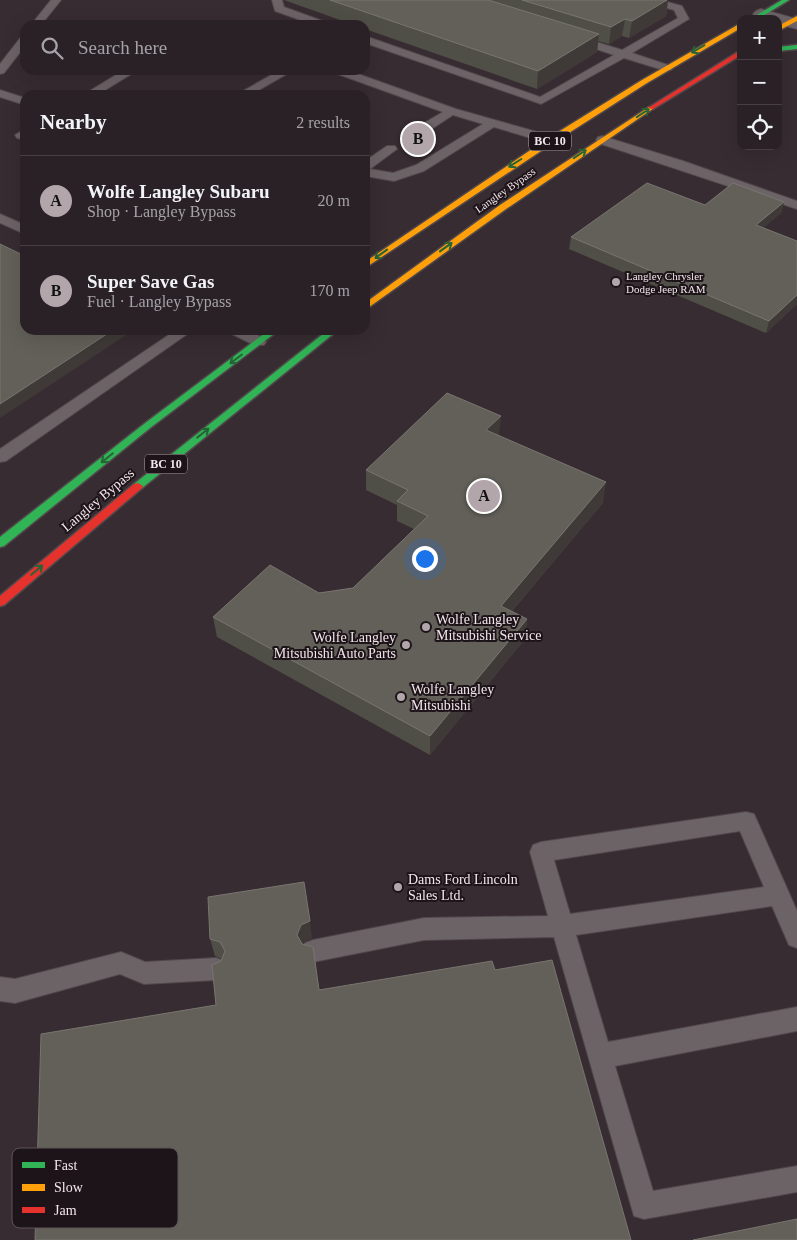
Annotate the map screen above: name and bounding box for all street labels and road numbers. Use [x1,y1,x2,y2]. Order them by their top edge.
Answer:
road number: BC 10 [529,132,571,150]
street label: Langley Bypass [473,165,537,215]
road number: BC 10 [145,454,187,474]
street label: Langley Bypass [59,465,137,535]

